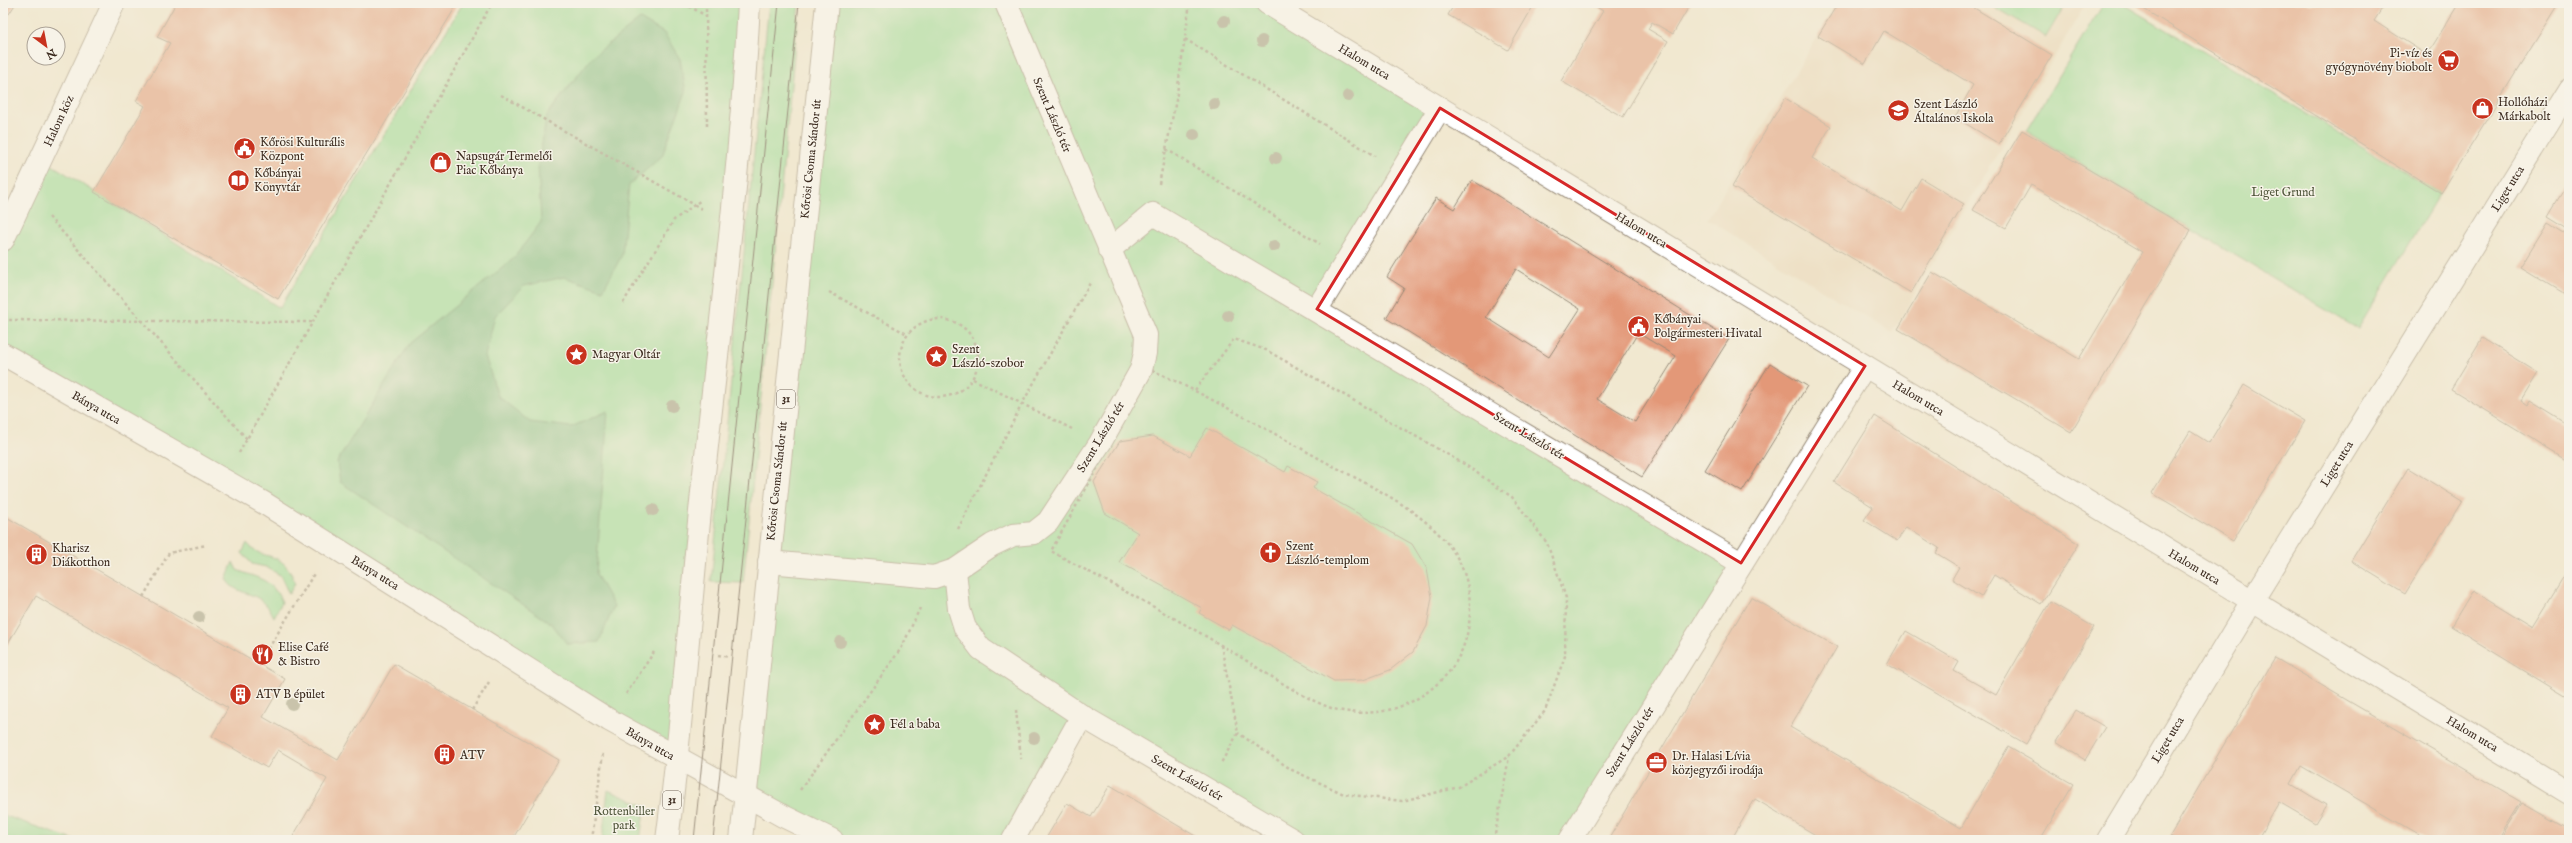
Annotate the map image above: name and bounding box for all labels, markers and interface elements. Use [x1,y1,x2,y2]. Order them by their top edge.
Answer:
north arrow [26,26,66,66]
street label: Halom utca [1335,41,1393,84]
text: N [43,45,59,62]
place label: Pi-víz és gyógynövény biobolt [2326,46,2432,75]
supermarket icon: Pi-víz és gyógynövény biobolt [2435,47,2461,73]
street label: Szent László tér [1029,75,1075,155]
street label: Halom köz [40,92,78,149]
place label: Hollóházi Márkabolt [2498,95,2551,124]
shop icon: Hollóházi Márkabolt [2469,96,2495,122]
place label: Szent László Általános Iskola [1913,97,1994,126]
street label: Kőrösi Csoma Sándor út [797,98,825,220]
school or university icon: Szent László Általános Iskola [1885,98,1911,124]
place label: Kőrösi Kulturális Központ [260,135,345,165]
public building icon: Kőrösi Kulturális Központ [231,136,257,162]
place label: Napsugár Termelői Piac Kőbánya [456,149,552,178]
shop icon: Napsugár Termelői Piac Kőbánya [428,150,454,176]
street label: Liget utca [2488,163,2528,215]
place label: Kőbányai Könyvtár [254,166,301,195]
library icon: Kőbányai Könyvtár [226,167,252,193]
park label: Liget Grund [2251,185,2315,200]
street label: Halom utca [1612,209,1670,252]
place label: Kőbányai Polgármesteri Hivatal [1654,312,1763,341]
public building icon: Kőbányai Polgármesteri Hivatal [1625,313,1651,339]
place icon: Magyar Oltár [563,341,589,367]
place label: Szent László-szobor [952,342,1025,371]
place icon: Szent László-szobor [924,343,950,369]
place label: Magyar Oltár [592,347,661,362]
street label: Halom utca [1889,377,1947,420]
street label: Bánya utca [69,388,124,428]
road number: 31 [777,390,795,408]
street label: Szent László tér [1074,398,1128,475]
street label: Szent László tér [1491,409,1568,463]
street label: Kőrösi Csoma Sándor út [763,420,791,542]
street label: Liget utca [2317,438,2357,490]
place label: Szent László-templom [1286,539,1369,569]
church icon: Szent László-templom [1258,540,1284,566]
place label: Kharisz Diákotthon [52,541,111,570]
building icon: Kharisz Diákotthon [24,542,50,568]
street label: Halom utca [2165,546,2223,589]
street label: Bánya utca [348,552,402,594]
place label: Elise Café & Bistro [278,640,329,669]
restaurant icon: Elise Café & Bistro [249,641,275,667]
building icon: ATV B épület [227,681,253,707]
place label: ATV B épület [255,687,325,703]
street label: Szent László tér [1602,704,1658,780]
place icon: Fél a baba [862,711,888,737]
street label: Halom utca [2443,713,2501,756]
street label: Liget utca [2148,714,2188,766]
place label: Fél a baba [890,717,941,732]
street label: Bánya utca [623,724,678,764]
building icon: ATV [432,742,458,768]
place label: ATV [459,748,486,763]
place label: Dr. Halasi Lívia közjegyzői irodája [1672,749,1764,778]
office icon: Dr. Halasi Lívia közjegyzői irodája [1644,750,1670,776]
street label: Szent László tér [1149,751,1226,805]
road number: 31 [663,791,681,809]
park label: Rottenbiller park [593,804,655,834]

